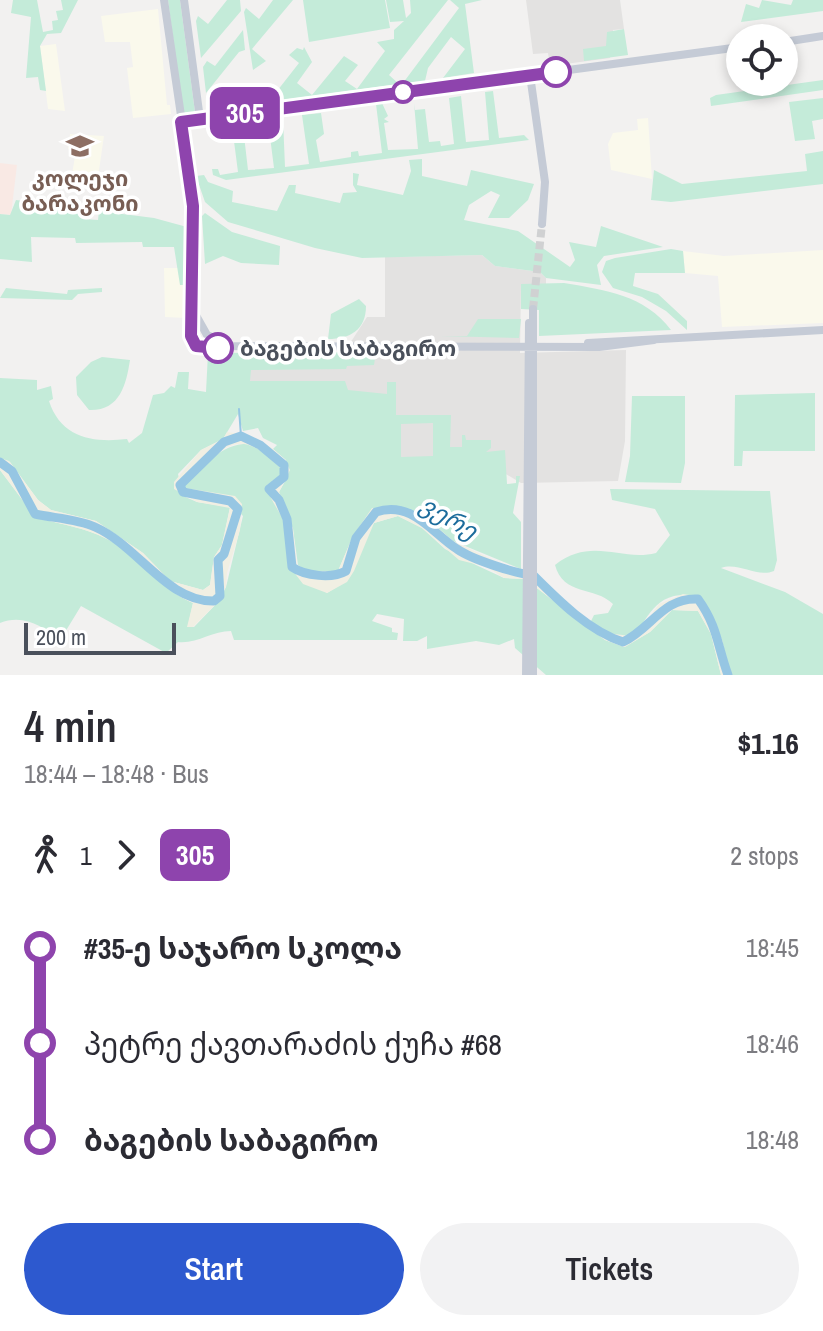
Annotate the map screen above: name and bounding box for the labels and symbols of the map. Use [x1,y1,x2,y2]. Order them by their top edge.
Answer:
unlabelled marker [541,57,571,87]
unlabelled marker [392,81,414,103]
line badge: 305 [199,87,291,139]
school or university icon: კოლეჯი ბარაკონი [65,131,95,161]
place label: კოლეჯი ბარაკონი [21,163,139,218]
marker: ბაგების საბაგირო [203,333,233,363]
place label: ბაგების საბაგირო [240,333,456,363]
water label: ვერე [415,488,484,547]
scale bar [24,619,176,655]

